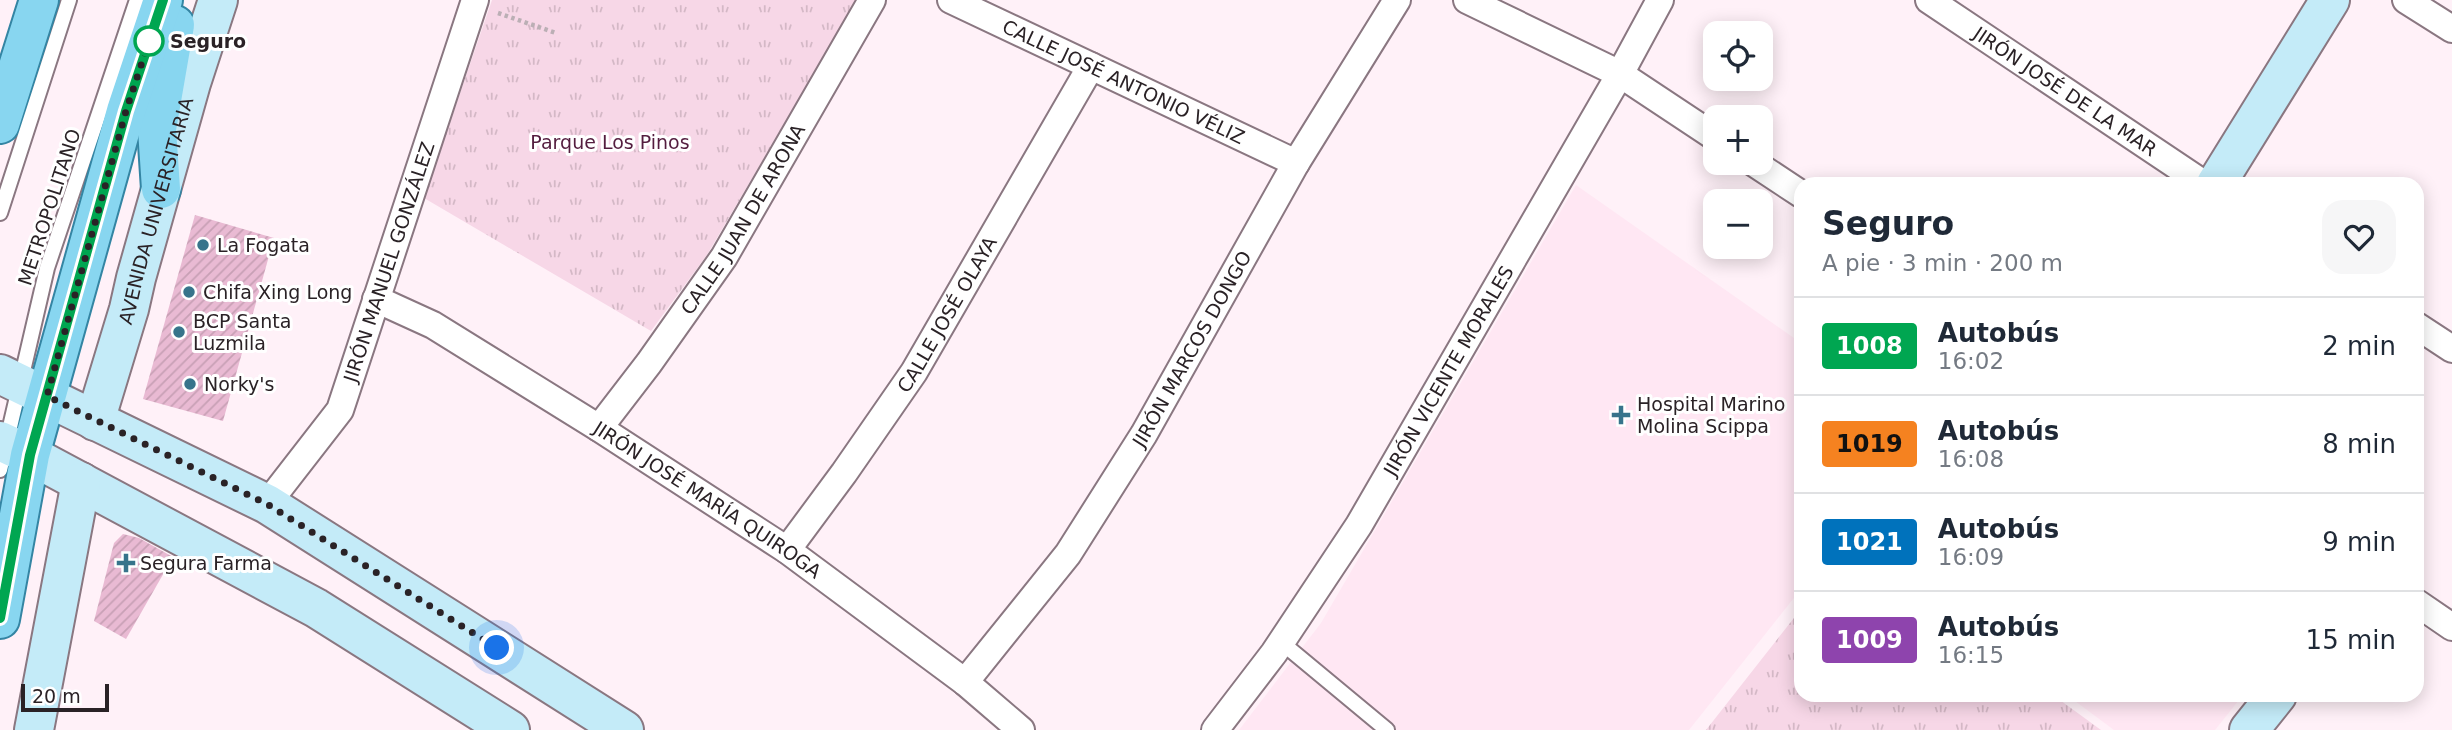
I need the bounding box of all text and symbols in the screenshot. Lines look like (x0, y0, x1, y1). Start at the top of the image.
street label: CALLE JOSÉ ANTONIO VÉLIZ (999, 15, 1248, 148)
map controls (1703, 21, 1773, 259)
button: locate (1703, 21, 1773, 91)
street label: JIRÓN JOSÉ DE LA MAR (1969, 22, 2161, 160)
marker: Seguro (134, 26, 164, 56)
place label: Seguro (170, 30, 246, 52)
street label: AVENIDA UNIVERSITARIA (114, 95, 197, 327)
button: + (1703, 105, 1773, 175)
street label: CALLE JUAN DE ARONA (676, 120, 809, 319)
street label: METROPOLITANO (13, 126, 85, 288)
park label: Parque Los Pinos (530, 131, 690, 153)
street label: JIRÓN MANUEL GONZÁLEZ (339, 139, 439, 386)
button: − (1703, 189, 1773, 259)
button: heart (2322, 200, 2396, 274)
text: Seguro (1822, 204, 1954, 243)
street label: CALLE JOSÉ OLAYA (892, 233, 1001, 396)
place label: La Fogata (217, 234, 310, 256)
marker: La Fogata (195, 237, 211, 253)
street label: JIRÓN MARCOS DONGO (1127, 247, 1255, 452)
text: A pie · 3 min · 200 m (1822, 250, 2063, 276)
street label: JIRÓN VICENTE MORALES (1378, 262, 1518, 480)
place label: Chifa Xing Long (203, 281, 352, 303)
marker: Chifa Xing Long (181, 284, 197, 300)
place label: BCP Santa Luzmila (193, 310, 291, 354)
text: Autobús (1938, 318, 2059, 348)
marker: BCP Santa Luzmila (171, 324, 187, 340)
text: 2 min (2322, 331, 2396, 361)
text: 1008 (1836, 332, 1903, 360)
text: 16:02 (1938, 348, 2004, 374)
place label: Norky's (204, 373, 274, 395)
marker: Norky's (182, 376, 198, 392)
place label: Hospital Marino Molina Scippa (1637, 393, 1785, 437)
marker: Hospital Marino Molina Scippa (1611, 405, 1631, 425)
street label: JIRÓN JOSÉ MARÍA QUIROGA (589, 416, 826, 583)
text: Autobús (1938, 416, 2059, 446)
text: 8 min (2322, 429, 2396, 459)
text: 1019 (1836, 430, 1903, 458)
text: 16:08 (1938, 446, 2004, 472)
text: Autobús (1938, 514, 2059, 544)
text: 9 min (2322, 527, 2396, 557)
text: 1021 (1836, 528, 1903, 556)
text: 16:09 (1938, 544, 2004, 570)
place label: Segura Farma (140, 552, 272, 574)
marker: Segura Farma (118, 555, 134, 571)
text: Autobús (1938, 612, 2059, 642)
text: 15 min (2306, 625, 2396, 655)
text: 1009 (1836, 626, 1903, 654)
your location (479, 630, 514, 665)
text: 16:15 (1938, 642, 2004, 668)
scale bar (21, 681, 108, 713)
text: 20 m (32, 685, 81, 707)

